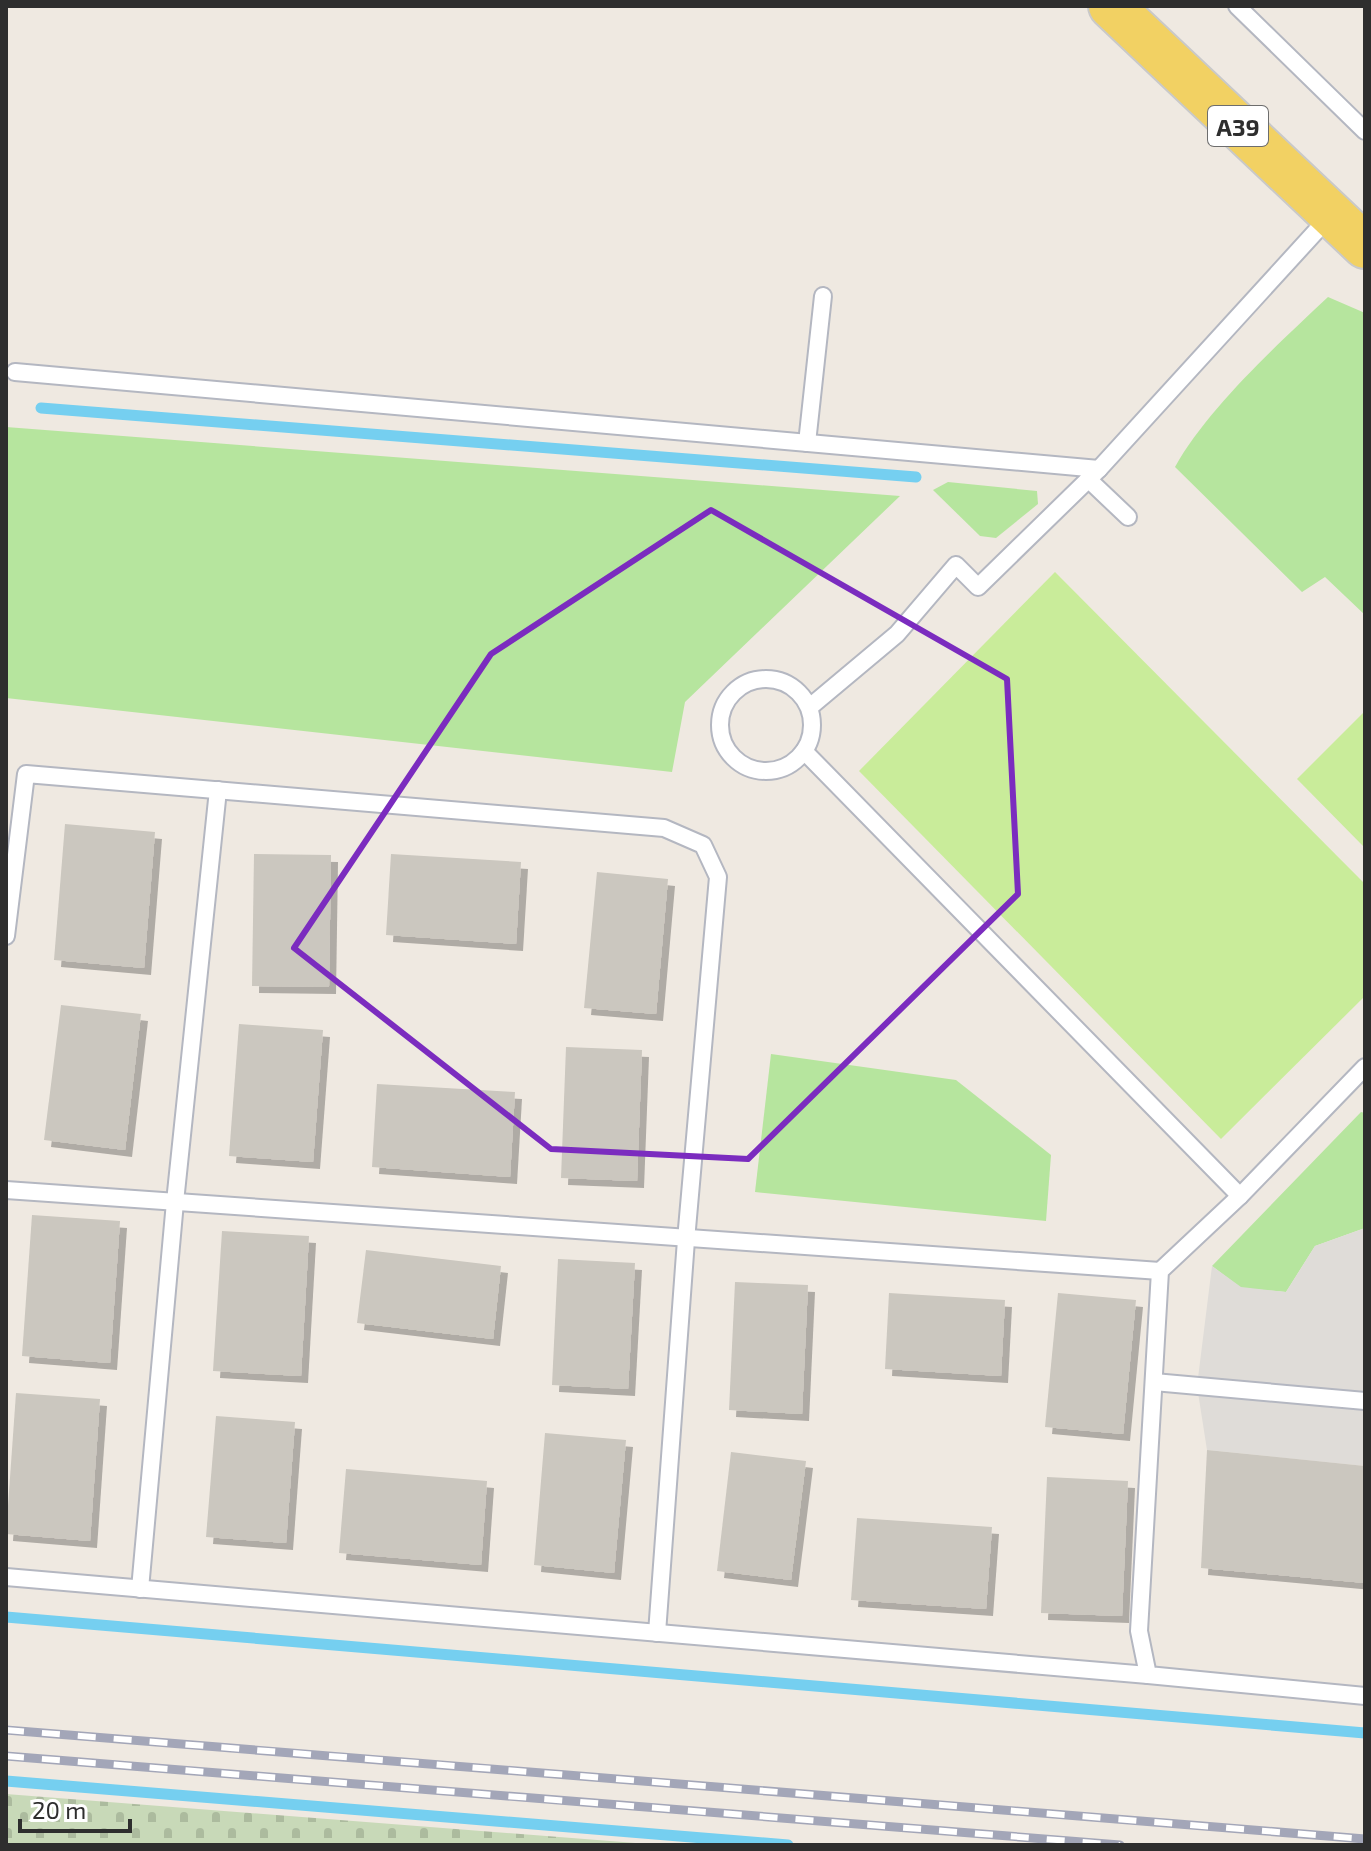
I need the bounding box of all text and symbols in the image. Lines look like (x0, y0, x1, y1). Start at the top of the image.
road number: A39 (1208, 106, 1268, 146)
scale bar (20, 1783, 130, 1833)
text: 20 m (32, 1795, 86, 1824)

